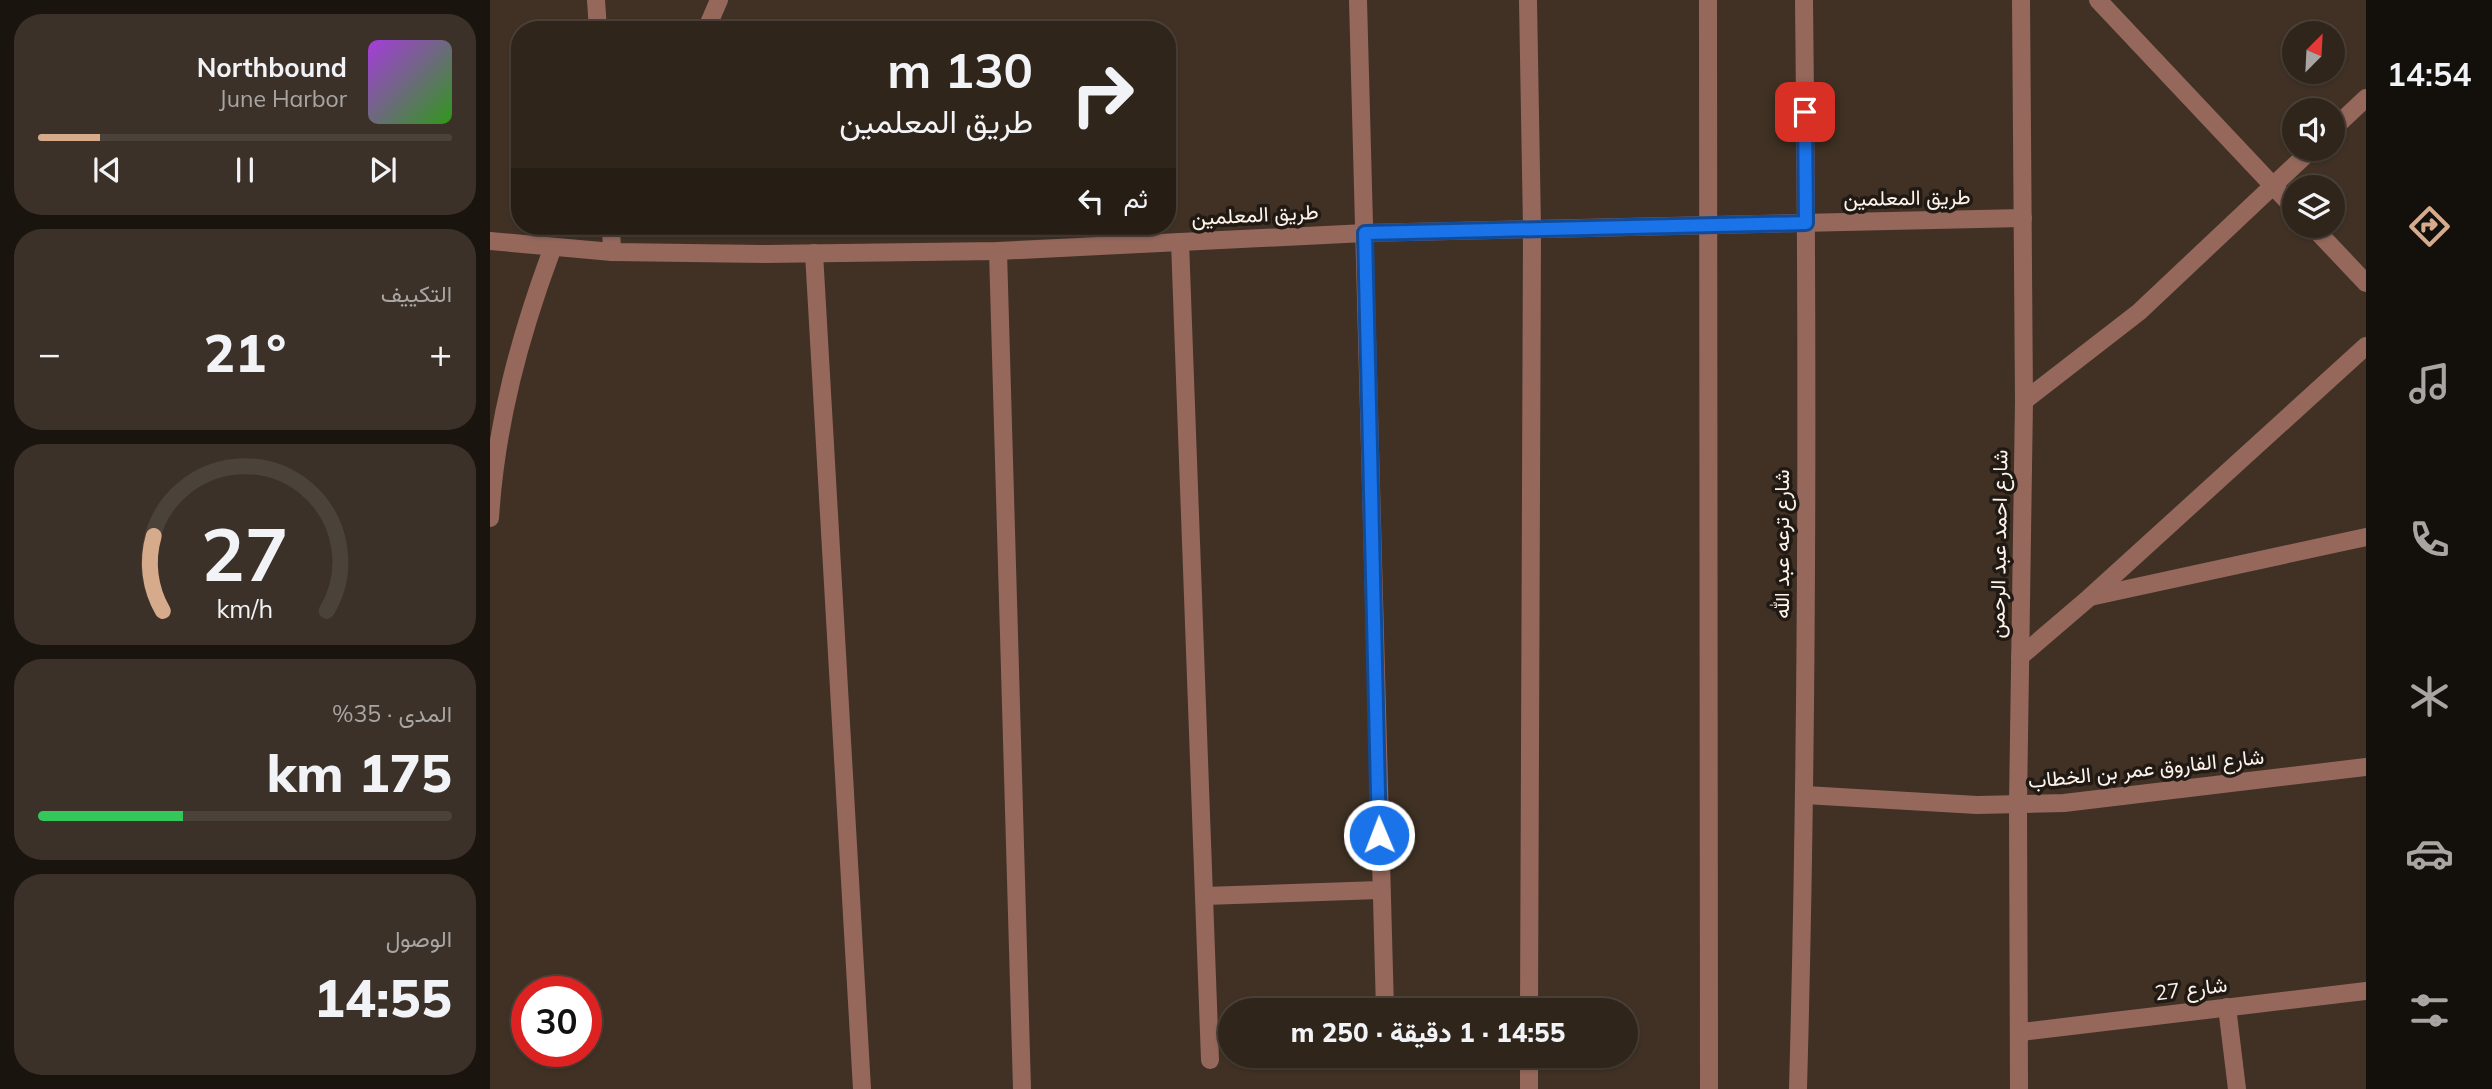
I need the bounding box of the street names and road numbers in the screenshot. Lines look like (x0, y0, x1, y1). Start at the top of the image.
street label: طريق المعلمين (1843, 183, 1971, 212)
street label: طريق المعلمين (1191, 198, 1319, 231)
street label: شارع احمد عبد الرحمن (1983, 449, 2015, 639)
street label: شارع ترعه عبد الله (1768, 469, 1796, 619)
street label: شارع الفاروق عمر بن الخطاب (2026, 743, 2266, 795)
street label: شارع 27 (2153, 971, 2229, 1007)

